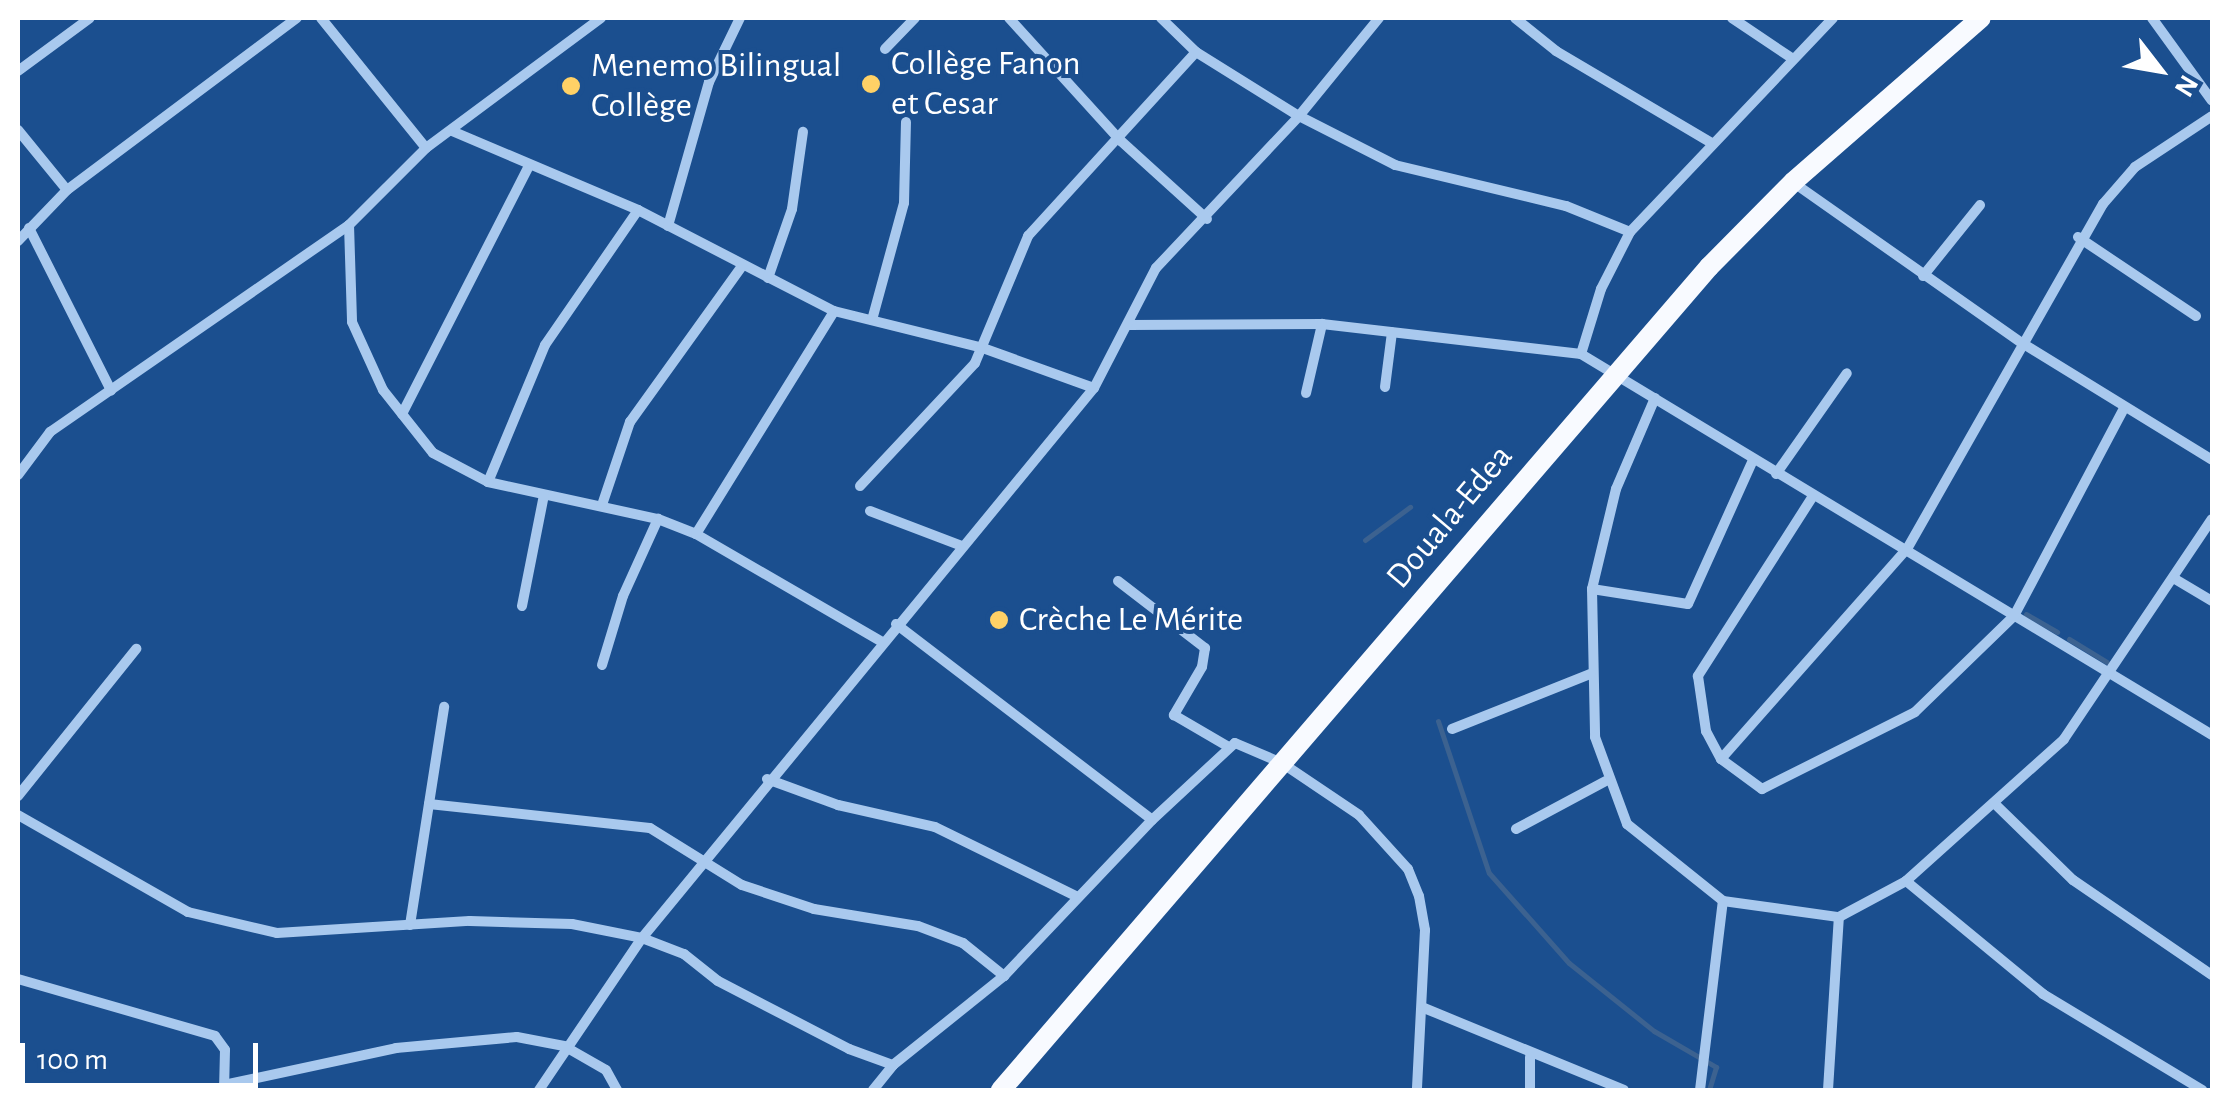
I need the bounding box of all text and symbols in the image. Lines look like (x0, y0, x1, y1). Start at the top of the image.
north arrow (2110, 20, 2210, 120)
place label: Collège Fanon et Cesar (891, 43, 1081, 125)
place label: Menemo Bilingual Collège (591, 45, 841, 127)
text: N (2169, 70, 2203, 101)
marker: Collège Fanon et Cesar (860, 73, 882, 95)
marker: Menemo Bilingual Collège (560, 75, 582, 97)
street label: Douala-Edea (1378, 437, 1522, 597)
place label: Crèche Le Mérite (1019, 599, 1243, 641)
marker: Crèche Le Mérite (988, 609, 1010, 631)
scale bar (25, 1023, 262, 1085)
text: 100 m (37, 1045, 108, 1075)

